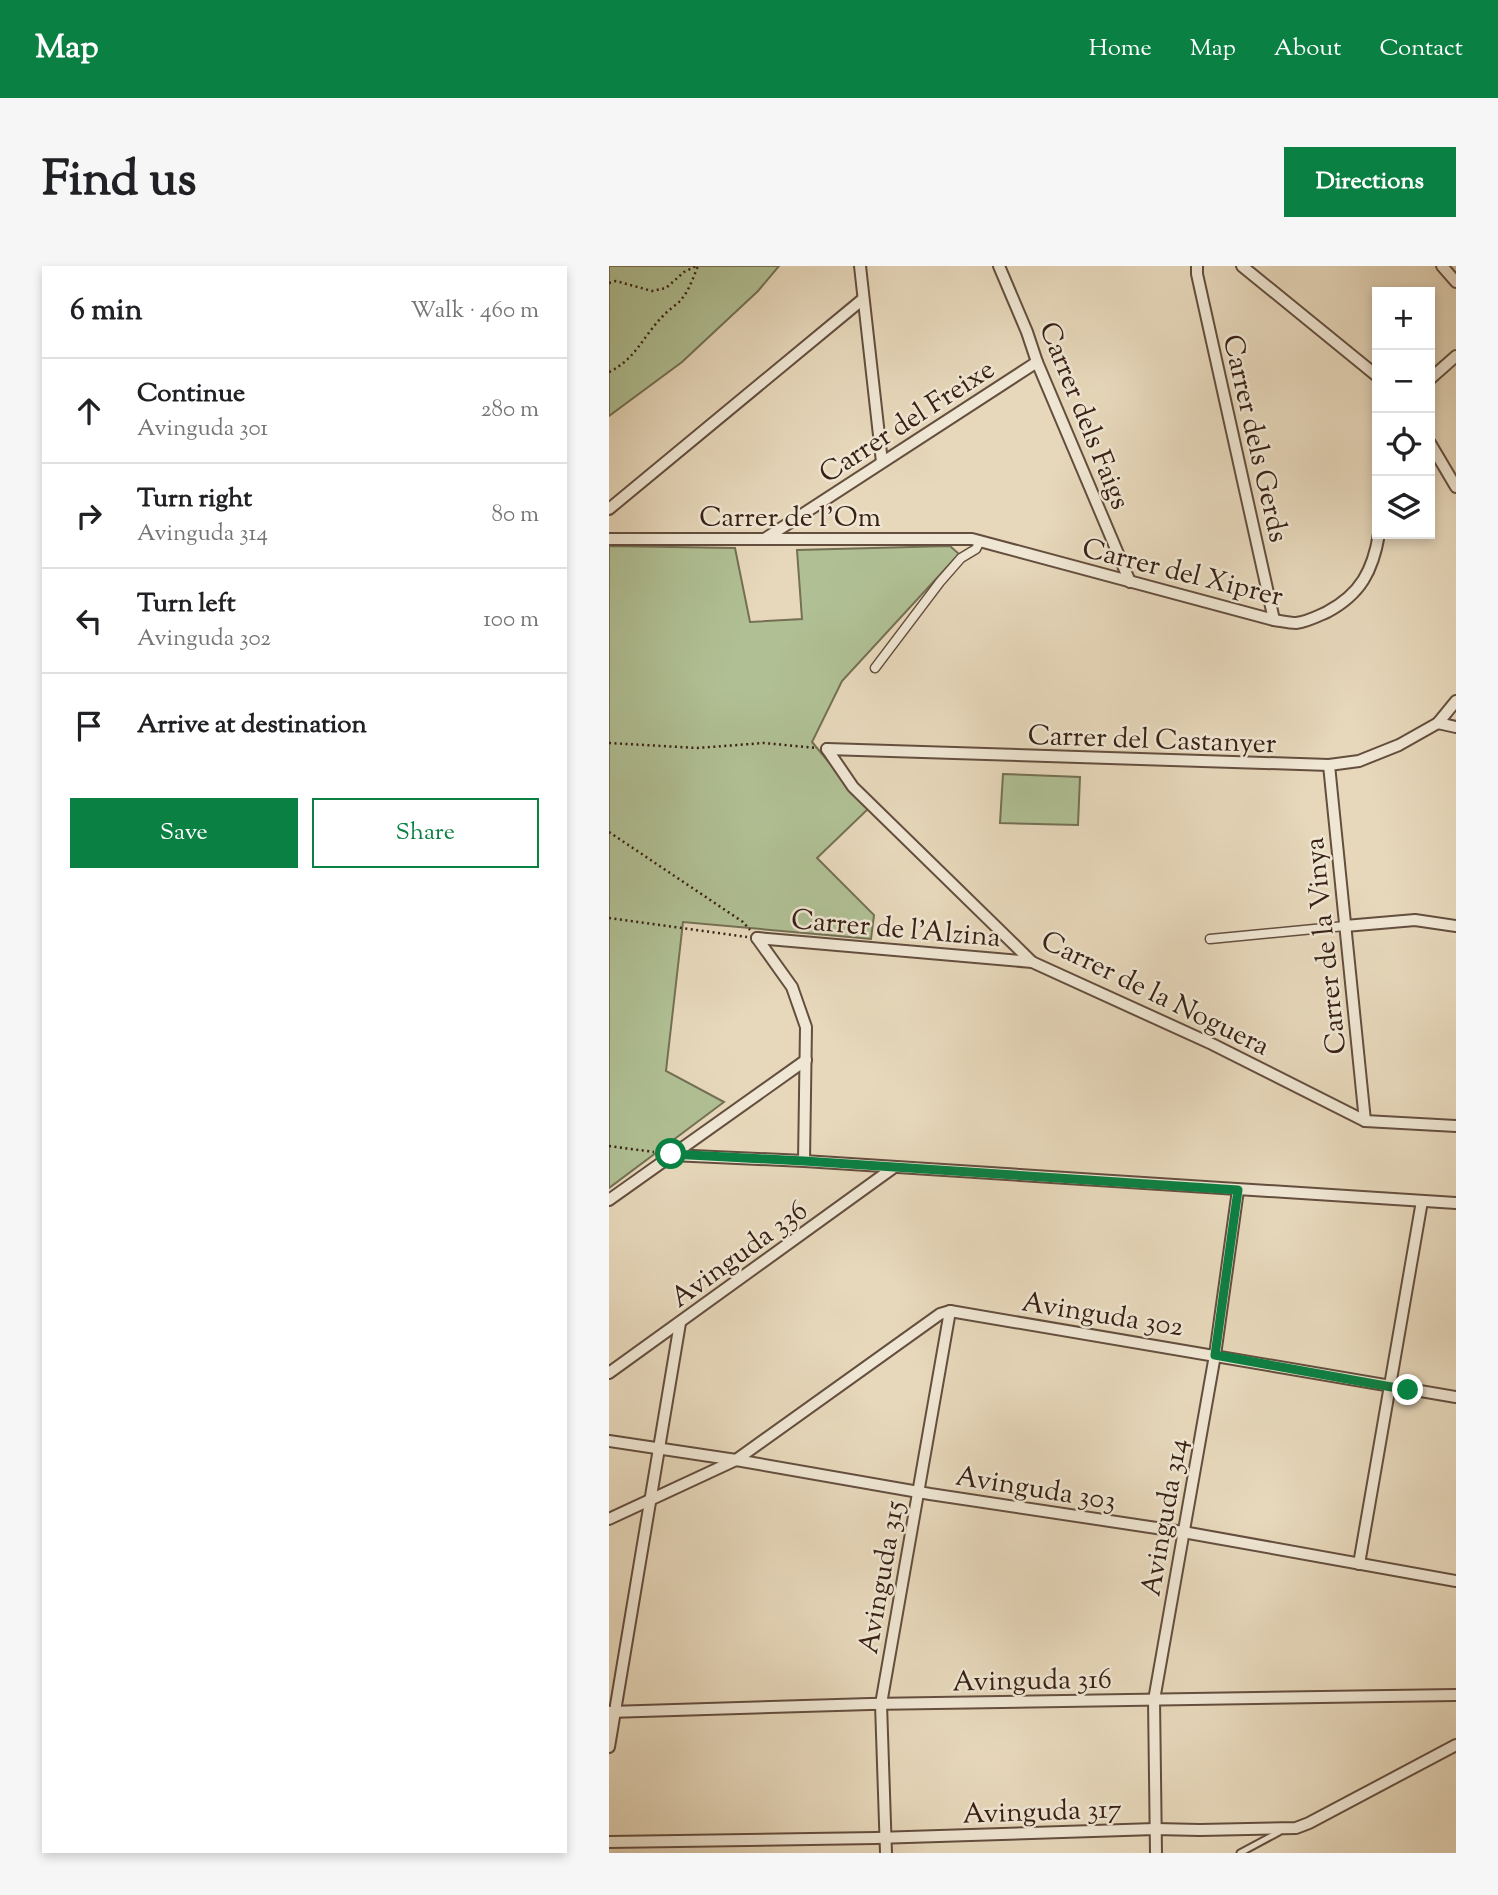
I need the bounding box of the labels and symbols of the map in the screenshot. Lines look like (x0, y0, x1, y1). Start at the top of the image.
street label: Carrer dels Faigs (1027, 316, 1139, 516)
street label: Carrer dels Gerds (1211, 331, 1297, 546)
street label: Carrer del Freixe (812, 351, 1003, 494)
street label: Carrer de l'Om (699, 499, 881, 539)
street label: Carrer del Xiprer (1078, 530, 1287, 618)
street label: Carrer del Castanyer (1027, 717, 1277, 765)
street label: Carrer de la Vinya (1296, 835, 1358, 1056)
street label: Carrer de l'Alzina (789, 901, 1002, 959)
street label: Carrer de la Noguera (1034, 922, 1276, 1067)
route start (655, 1138, 686, 1169)
street label: Avinguda 336 (663, 1192, 817, 1319)
street label: Avinguda 302 (1019, 1283, 1186, 1348)
route end (1392, 1374, 1423, 1405)
street label: Avinguda 314 (1132, 1435, 1200, 1600)
street label: Avinguda 303 (953, 1458, 1119, 1522)
street label: Avinguda 315 (850, 1497, 916, 1657)
street label: Avinguda 316 (952, 1661, 1112, 1703)
street label: Avinguda 317 (962, 1790, 1122, 1836)

